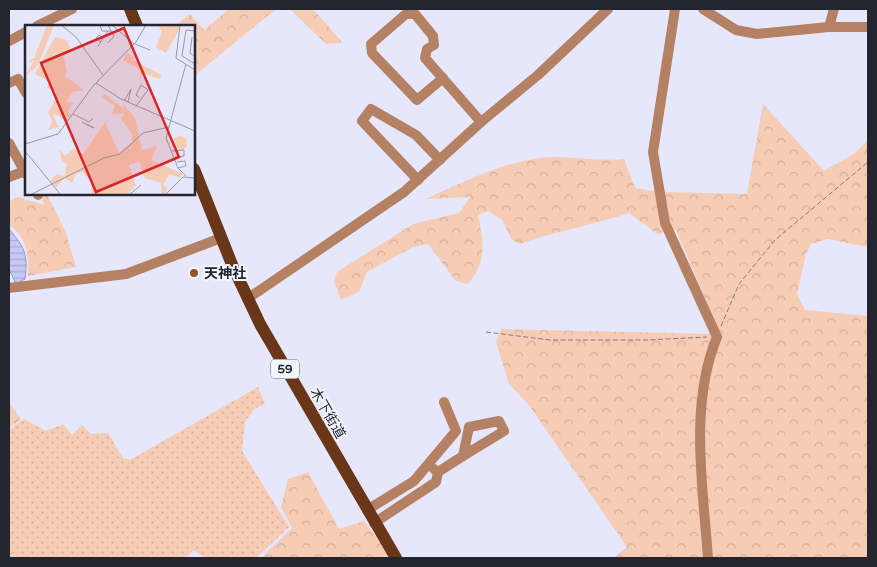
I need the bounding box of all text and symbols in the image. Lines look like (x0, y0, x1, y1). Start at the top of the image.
inset map (25, 25, 195, 195)
place label: 天神社 (204, 265, 246, 282)
marker: 天神社 (188, 267, 200, 279)
road number: 59 (271, 359, 299, 378)
street label: 木下街道 (306, 385, 349, 442)

